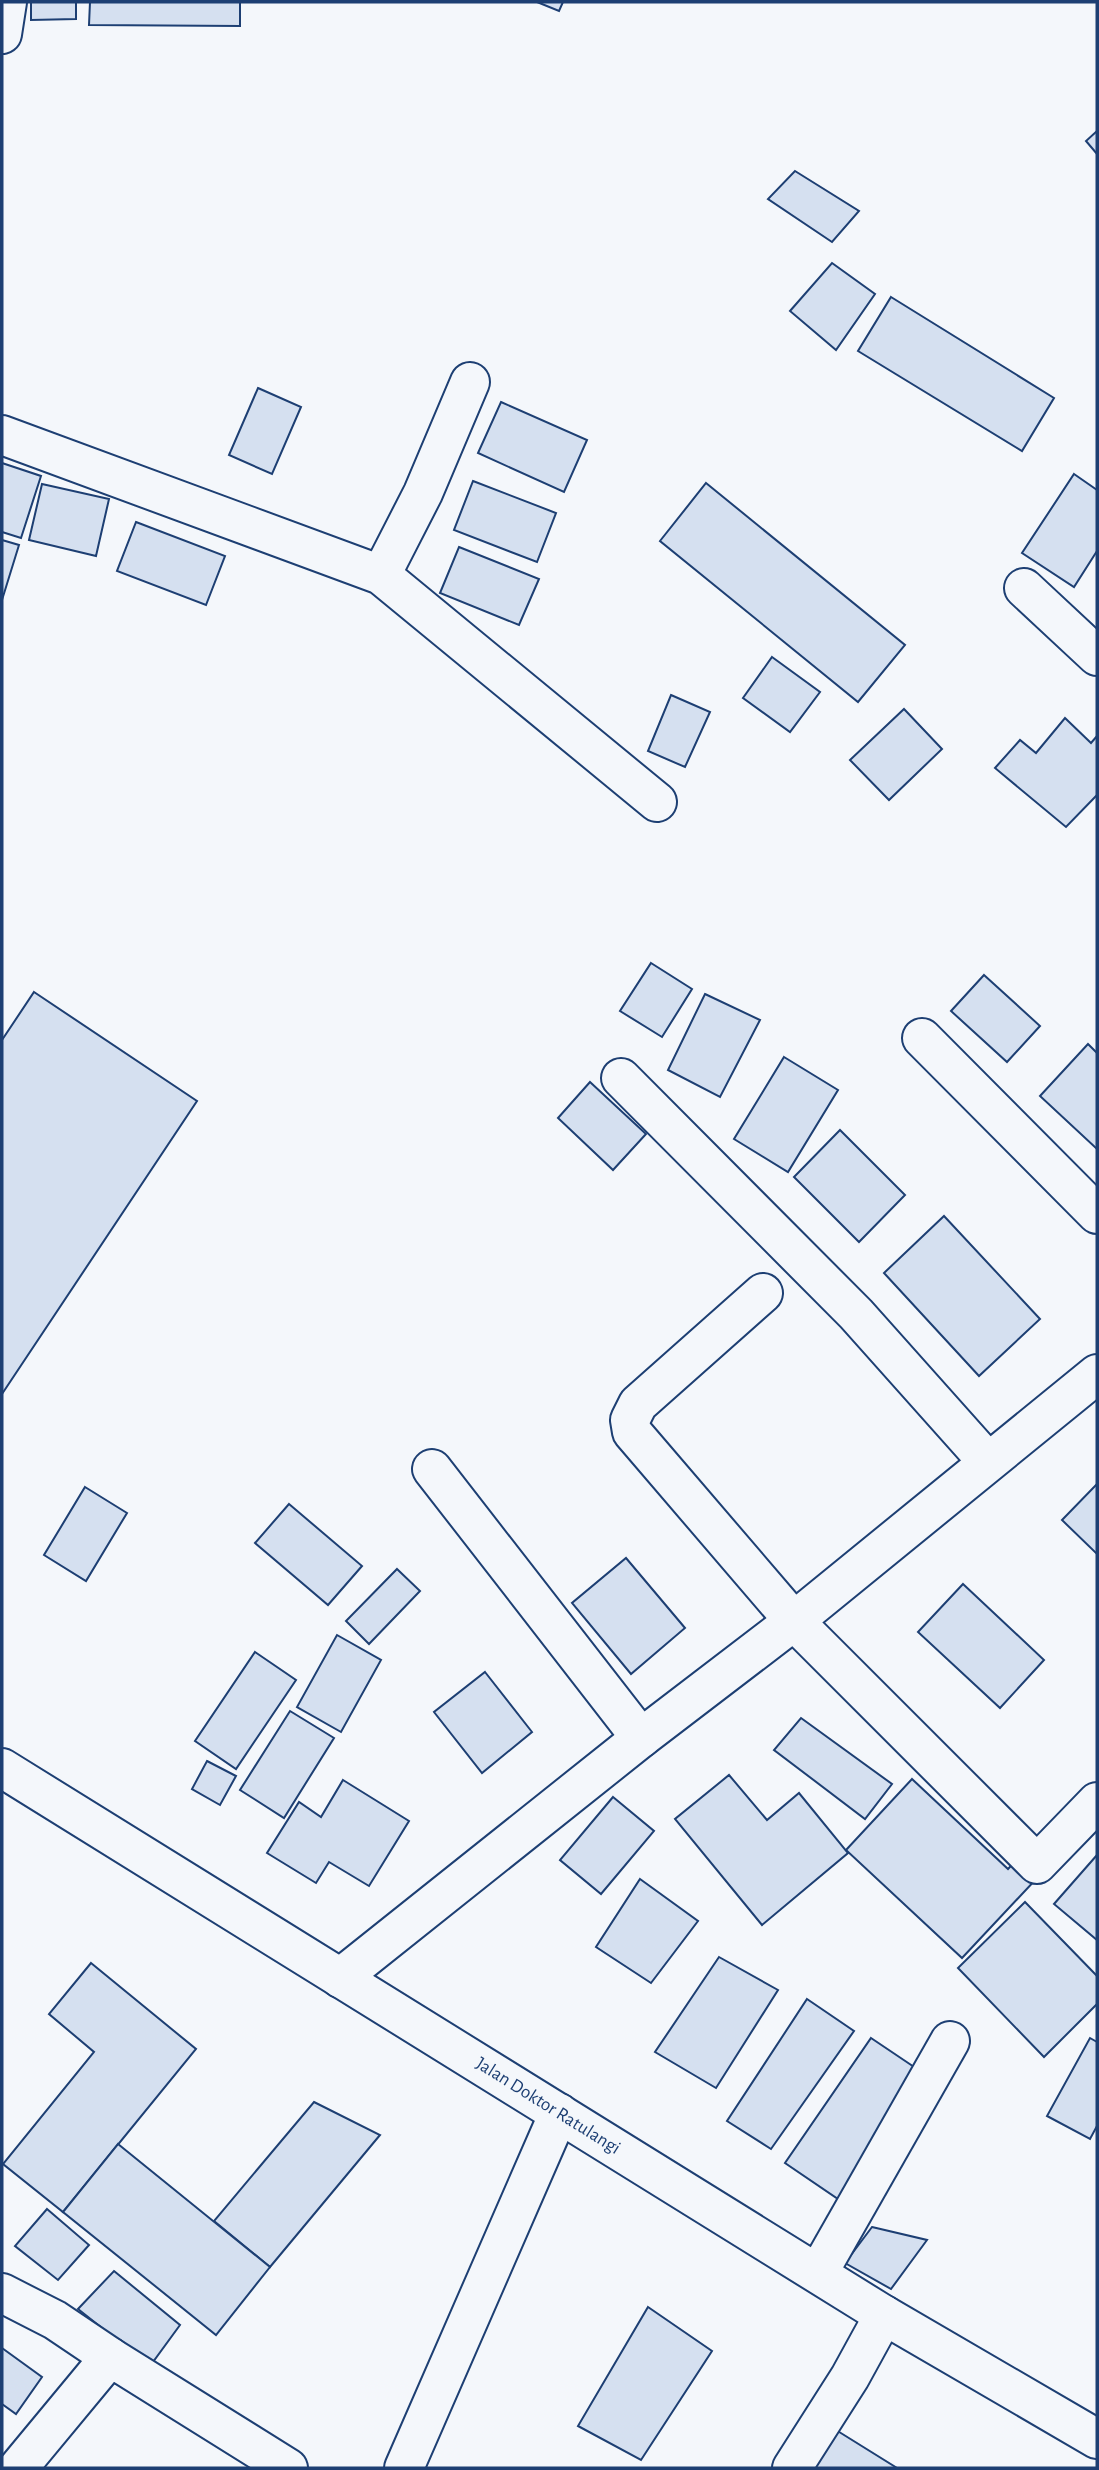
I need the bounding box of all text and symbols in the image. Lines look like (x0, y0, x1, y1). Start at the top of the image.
street label: Jalan Doktor Ratulangi (472, 2054, 624, 2158)

